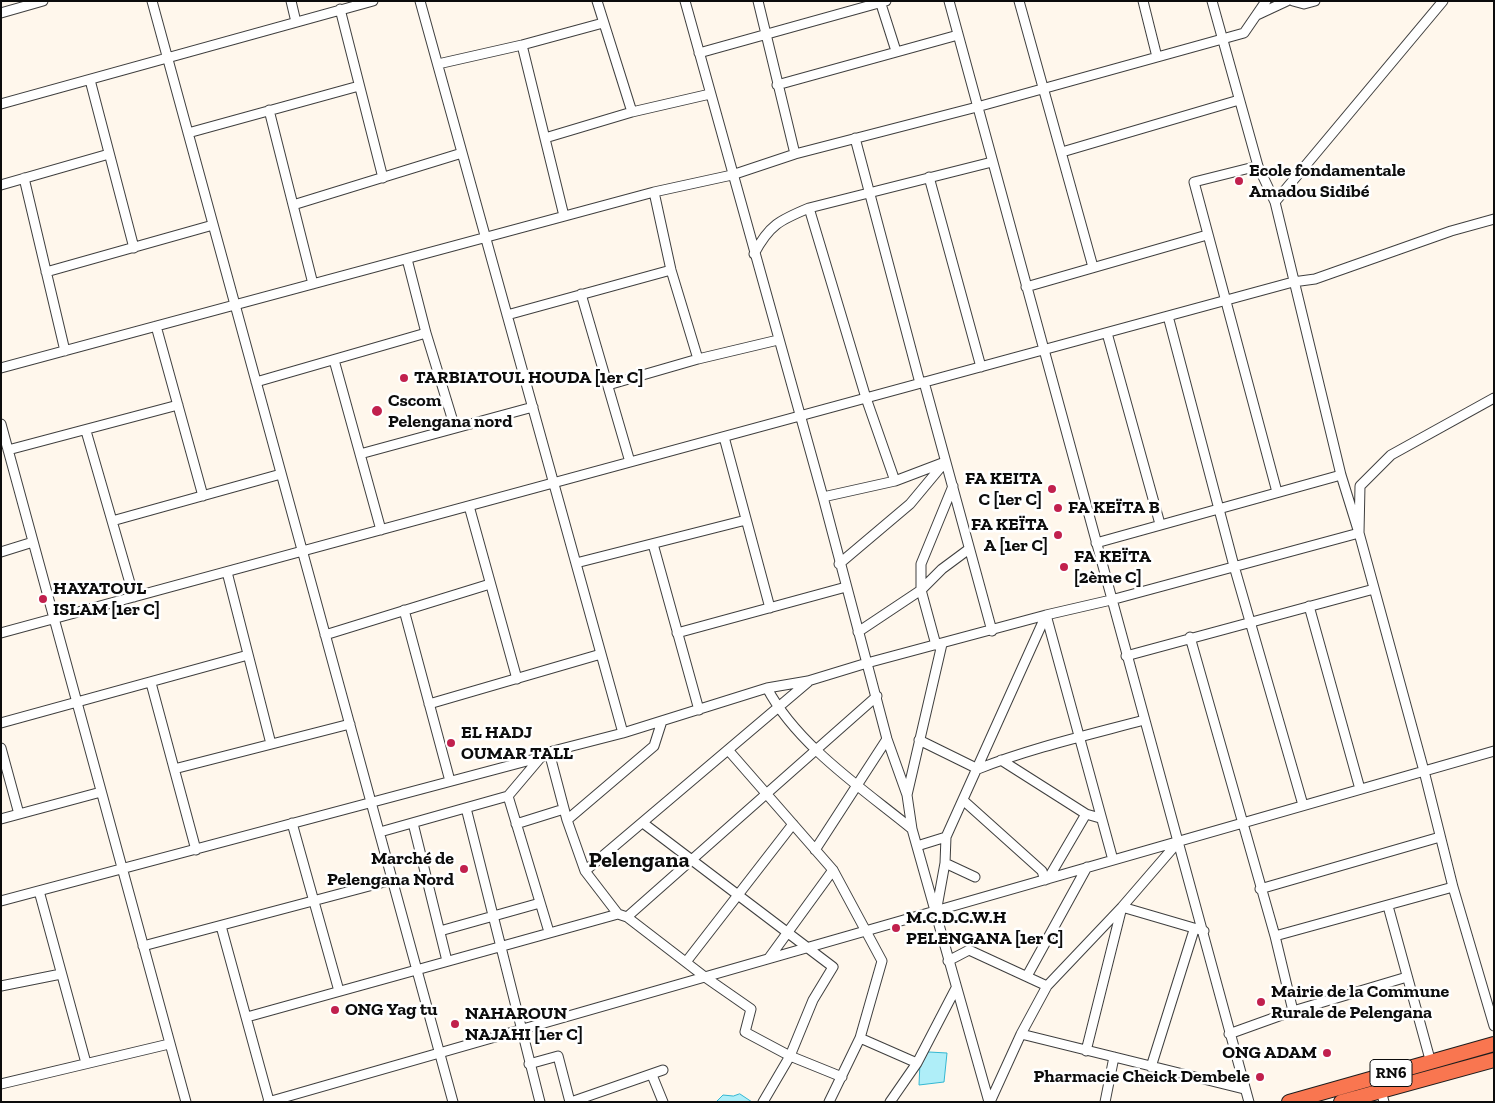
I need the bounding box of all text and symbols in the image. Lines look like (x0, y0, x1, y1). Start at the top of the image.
place label: Ecole fondamentale Amadou Sidibé (1249, 160, 1406, 202)
marker: Ecole fondamentale Amadou Sidibé (1233, 175, 1245, 187)
place label: TARBIATOUL HOUDA [1er C] (414, 367, 643, 389)
marker: TARBIATOUL HOUDA [1er C] (398, 372, 410, 384)
place label: Cscom Pelengana nord (388, 390, 512, 432)
marker: Cscom Pelengana nord (370, 404, 384, 418)
place label: FA KEITA C [1er C] (965, 468, 1042, 510)
marker: FA KEITA C [1er C] (1046, 483, 1058, 495)
place label: FA KEÏTA B (1068, 497, 1160, 519)
marker: FA KEÏTA B (1052, 502, 1064, 514)
place label: FA KEÏTA A [1er C] (971, 514, 1048, 556)
marker: FA KEÏTA A [1er C] (1052, 529, 1064, 541)
place label: FA KEÏTA [2ème C] (1074, 546, 1151, 588)
marker: FA KEÏTA [2ème C] (1058, 561, 1070, 573)
place label: HAYATOUL ISLAM [1er C] (53, 578, 160, 620)
marker: HAYATOUL ISLAM [1er C] (37, 593, 49, 605)
place label: EL HADJ OUMAR TALL (461, 722, 573, 764)
marker: EL HADJ OUMAR TALL (445, 737, 457, 749)
place label: Marché de Pelengana Nord (327, 848, 454, 891)
district label: Pelengana (588, 848, 690, 874)
marker: Marché de Pelengana Nord (458, 863, 470, 875)
place label: M.C.D.C.W.H PELENGANA [1er C] (906, 907, 1063, 950)
marker: M.C.D.C.W.H PELENGANA [1er C] (890, 922, 902, 934)
place label: Mairie de la Commune Rurale de Pelengana (1271, 981, 1449, 1024)
marker: Mairie de la Commune Rurale de Pelengana (1255, 996, 1267, 1008)
place label: ONG Yag tu (345, 999, 438, 1021)
place label: NAHAROUN NAJAHI [1er C] (465, 1003, 583, 1046)
marker: ONG Yag tu (329, 1004, 341, 1016)
marker: NAHAROUN NAJAHI [1er C] (449, 1018, 461, 1030)
place label: ONG ADAM (1222, 1042, 1317, 1064)
marker: ONG ADAM (1321, 1047, 1333, 1059)
road number: RN6 (1370, 1060, 1412, 1086)
place label: Pharmacie Cheick Dembele (1034, 1066, 1250, 1088)
marker: Pharmacie Cheick Dembele (1254, 1071, 1266, 1083)

